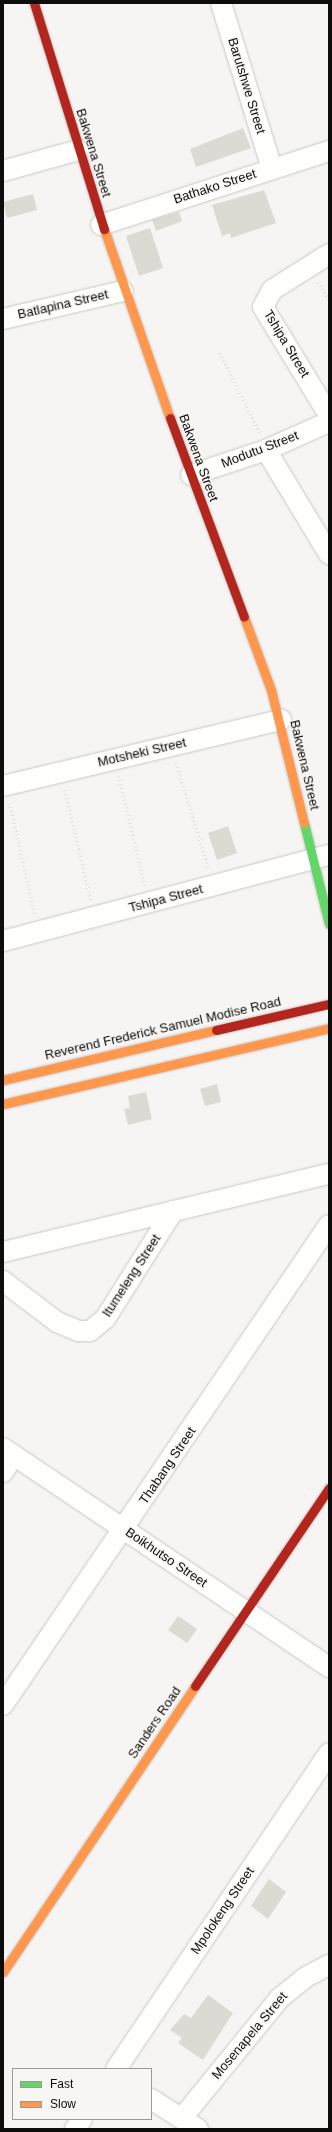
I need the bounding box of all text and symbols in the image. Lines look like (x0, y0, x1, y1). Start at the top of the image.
street label: Barutshwe Street (224, 36, 268, 136)
street label: Bakwena Street (72, 107, 114, 199)
street label: Bathako Street (172, 166, 258, 208)
street label: Batlapina Street (16, 287, 110, 323)
street label: Tshipa Street (260, 307, 312, 381)
street label: Bakwena Street (175, 412, 221, 504)
street label: Modutu Street (219, 428, 301, 472)
street label: Bakwena Street (286, 719, 322, 811)
street label: Motsheki Street (96, 735, 188, 771)
street label: Tshipa Street (127, 882, 205, 916)
street label: Reverend Frederick Samuel Modise Road (43, 994, 283, 1064)
street label: Itumeleng Street (99, 1232, 165, 1320)
street label: Thabang Street (136, 1424, 200, 1508)
street label: Boikhutso Street (122, 1525, 210, 1591)
street label: Sanders Road (125, 1684, 185, 1762)
street label: Mpolokeng Street (188, 1864, 258, 1958)
street label: Mosenapela Street (209, 1989, 291, 2083)
legend (12, 2068, 152, 2120)
text: Fast (50, 2077, 73, 2091)
text: Slow (50, 2097, 76, 2111)

